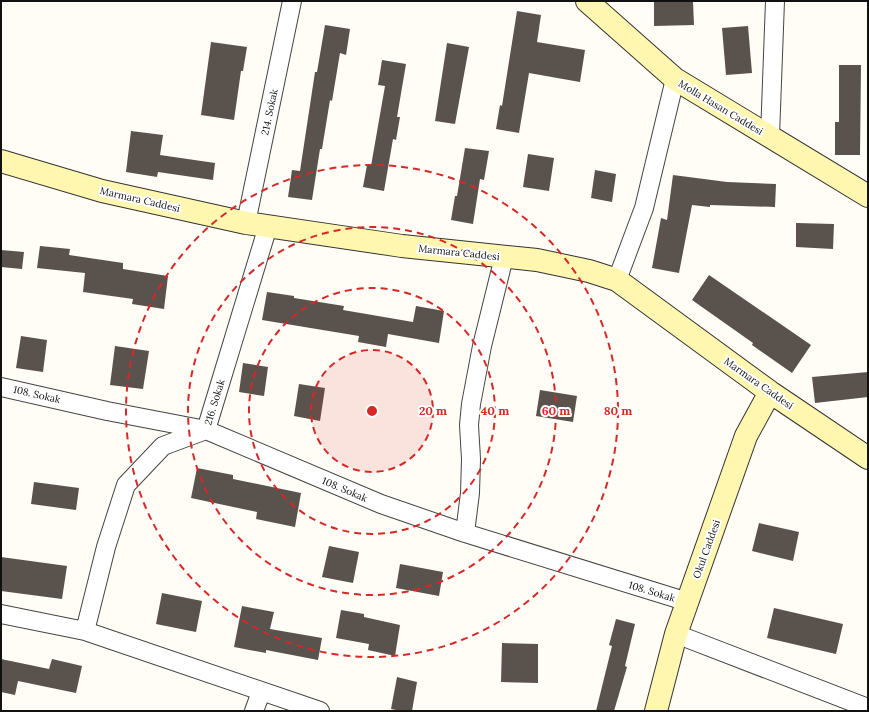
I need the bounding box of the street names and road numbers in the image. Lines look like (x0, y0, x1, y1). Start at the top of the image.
street label: Molla Hasan Caddesi (676, 77, 766, 138)
street label: 214. Sokak (258, 87, 281, 136)
street label: Marmara Caddesi (99, 184, 181, 215)
street label: Marmara Caddesi (418, 242, 500, 263)
street label: Marmara Caddesi (721, 355, 796, 412)
street label: 216. Sokak (201, 377, 228, 427)
street label: 108. Sokak (12, 383, 62, 406)
street label: 108. Sokak (320, 474, 370, 505)
street label: Okul Caddesi (690, 518, 723, 580)
street label: 108. Sokak (627, 578, 677, 605)

